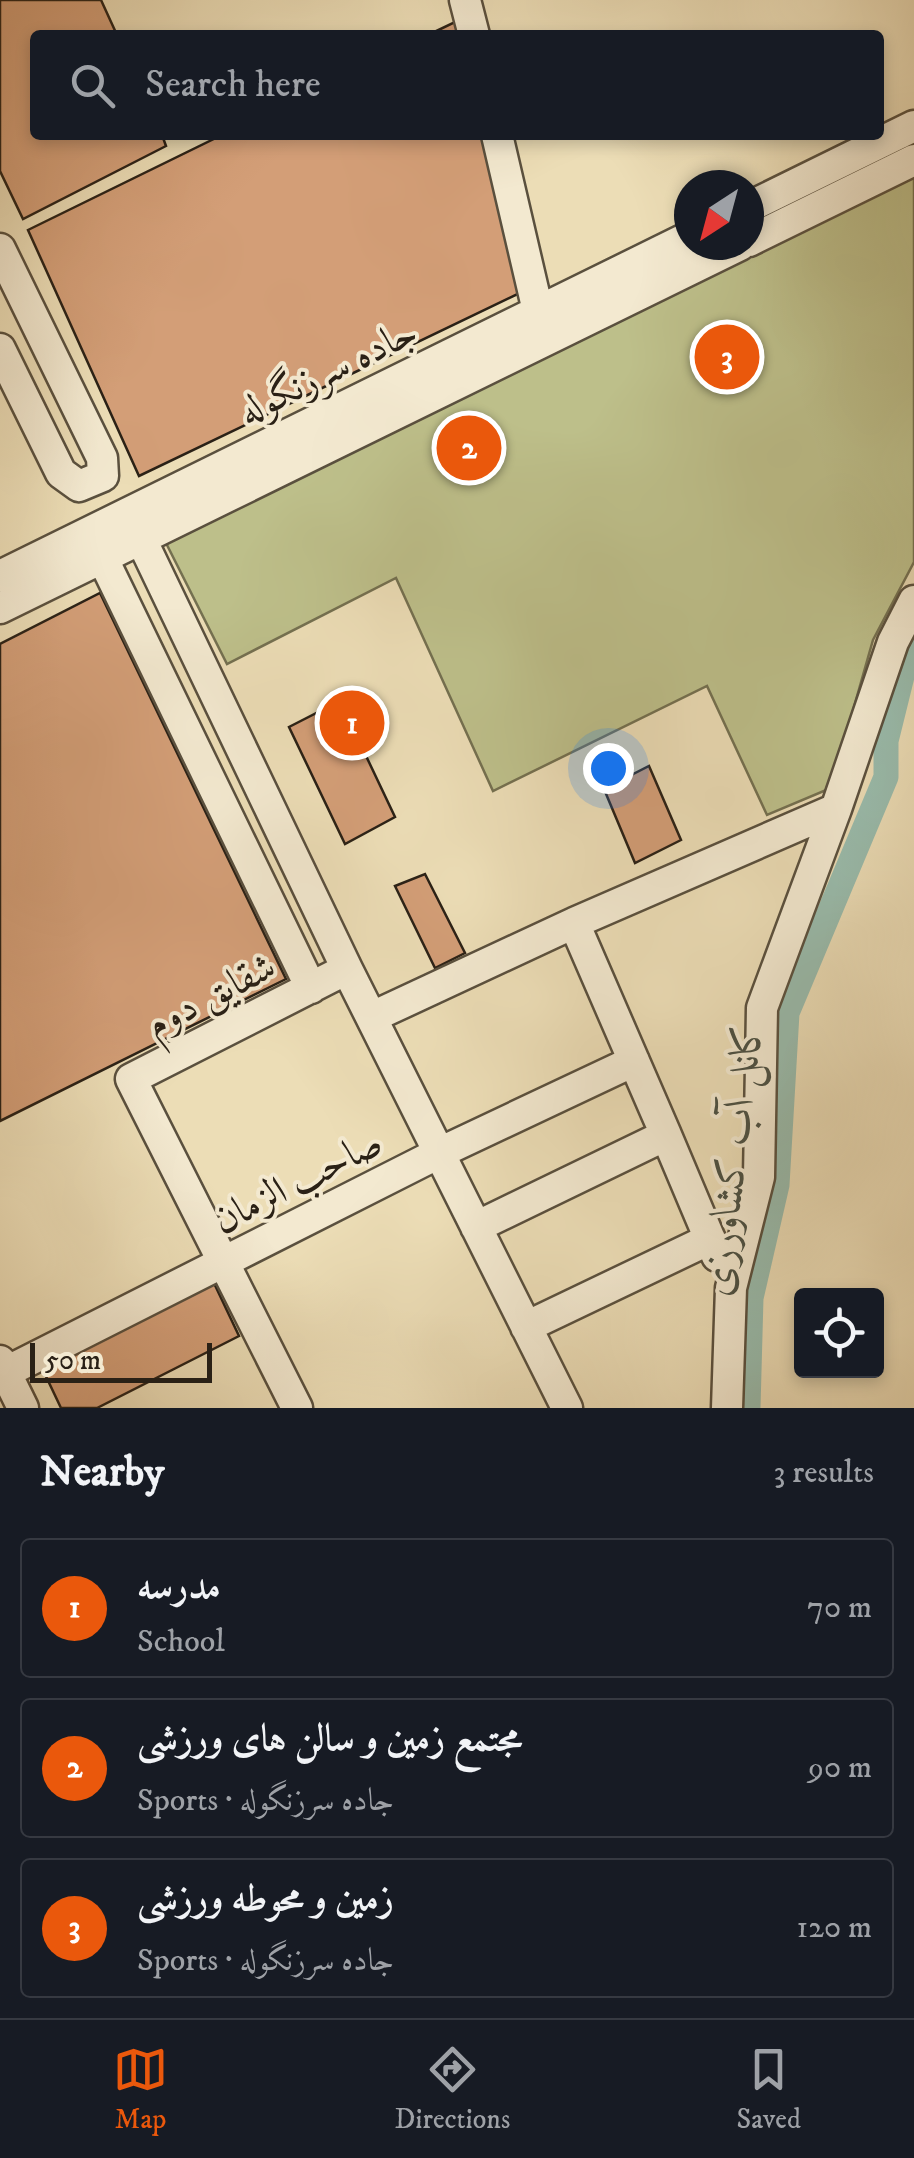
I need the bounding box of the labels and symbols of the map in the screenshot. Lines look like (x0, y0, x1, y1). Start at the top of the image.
north arrow (674, 170, 764, 260)
street label: جاده سرزنگوله (229, 305, 426, 438)
pin: 3 (694, 320, 760, 394)
pin: 2 (436, 410, 502, 486)
pin: 1 (320, 686, 384, 760)
your location (583, 743, 634, 794)
street label: شقایق دوم (138, 943, 288, 1057)
water label: کانل آب کشاورزی (690, 1017, 778, 1299)
street label: صاحب الزمان (205, 1119, 392, 1247)
scale bar (30, 1338, 212, 1382)

